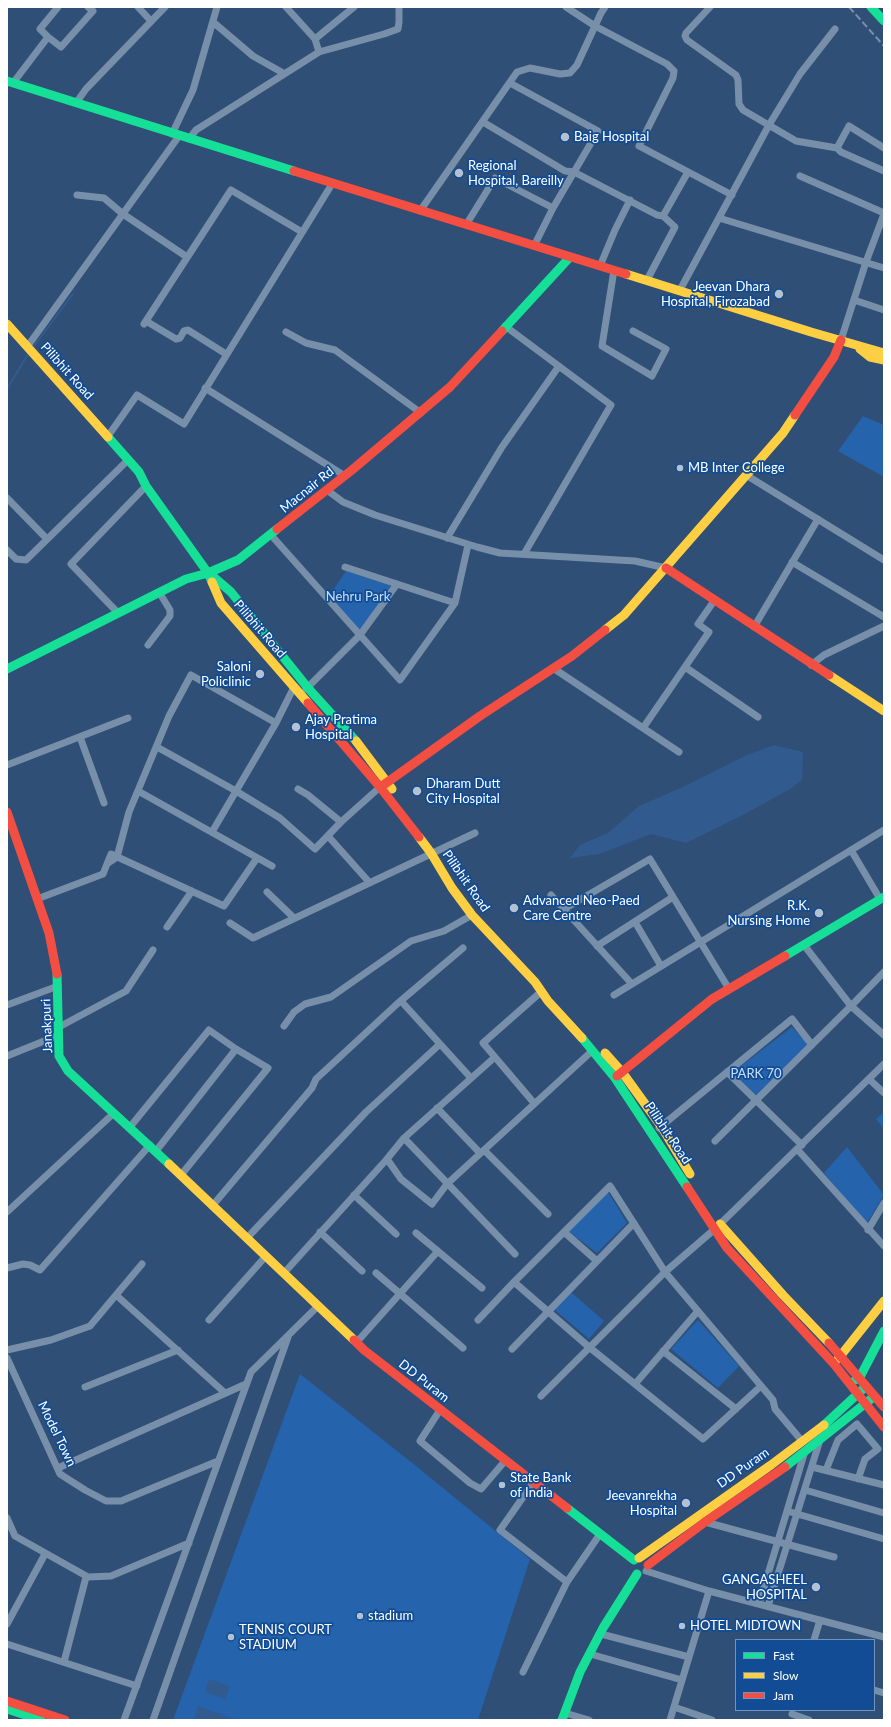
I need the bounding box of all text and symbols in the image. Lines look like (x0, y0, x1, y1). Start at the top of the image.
place label: Baig Hospital (574, 129, 649, 145)
marker: Baig Hospital (559, 131, 571, 143)
place label: Regional Hospital, Bareilly (468, 158, 564, 189)
marker: Regional Hospital, Bareilly (453, 167, 465, 179)
place label: Jeevan Dhara Hospital, Firozabad (661, 279, 770, 310)
marker: Jeevan Dhara Hospital, Firozabad (773, 288, 785, 300)
street label: Pilibhit Road (37, 339, 97, 403)
place label: MB Inter College (688, 460, 785, 476)
marker: MB Inter College (675, 463, 685, 473)
street label: Macnair Rd (277, 464, 337, 516)
park label: Nehru Park (326, 589, 390, 605)
street label: Pilibhit Road (231, 597, 289, 661)
place label: Saloni Policlinic (201, 659, 251, 690)
marker: Saloni Policlinic (254, 668, 266, 680)
place label: Ajay Pratima Hospital (305, 712, 377, 743)
marker: Ajay Pratima Hospital (290, 721, 302, 733)
place label: Dharam Dutt City Hospital (426, 776, 500, 807)
marker: Dharam Dutt City Hospital (411, 785, 423, 797)
street label: Pilibhit Road (439, 847, 493, 915)
place label: Advanced Neo-Paed Care Centre (523, 893, 640, 924)
place label: R.K. Nursing Home (728, 898, 810, 929)
marker: Advanced Neo-Paed Care Centre (508, 902, 520, 914)
marker: R.K. Nursing Home (813, 907, 825, 919)
street label: Janakpuri (38, 999, 56, 1053)
park label: PARK 70 (730, 1066, 782, 1082)
street label: Pilibhit Road (642, 1099, 694, 1167)
street label: DD Puram (396, 1356, 452, 1406)
street label: Model Town (35, 1399, 79, 1469)
street label: DD Puram (714, 1444, 772, 1492)
place label: State Bank of India (510, 1470, 571, 1501)
marker: State Bank of India (497, 1480, 507, 1490)
place label: Jeevanrekha Hospital (606, 1488, 677, 1519)
marker: Jeevanrekha Hospital (680, 1497, 692, 1509)
place label: GANGASHEEL HOSPITAL (722, 1572, 807, 1603)
marker: GANGASHEEL HOSPITAL (810, 1581, 822, 1593)
place label: stadium (368, 1608, 413, 1624)
marker: stadium (355, 1611, 365, 1621)
place label: HOTEL MIDTOWN (690, 1618, 801, 1634)
marker: HOTEL MIDTOWN (677, 1621, 687, 1631)
place label: TENNIS COURT STADIUM (239, 1622, 332, 1653)
marker: TENNIS COURT STADIUM (226, 1632, 236, 1642)
legend (735, 1639, 875, 1711)
text: Fast (773, 1648, 794, 1663)
text: Slow (773, 1668, 798, 1683)
text: Jam (773, 1688, 794, 1703)

